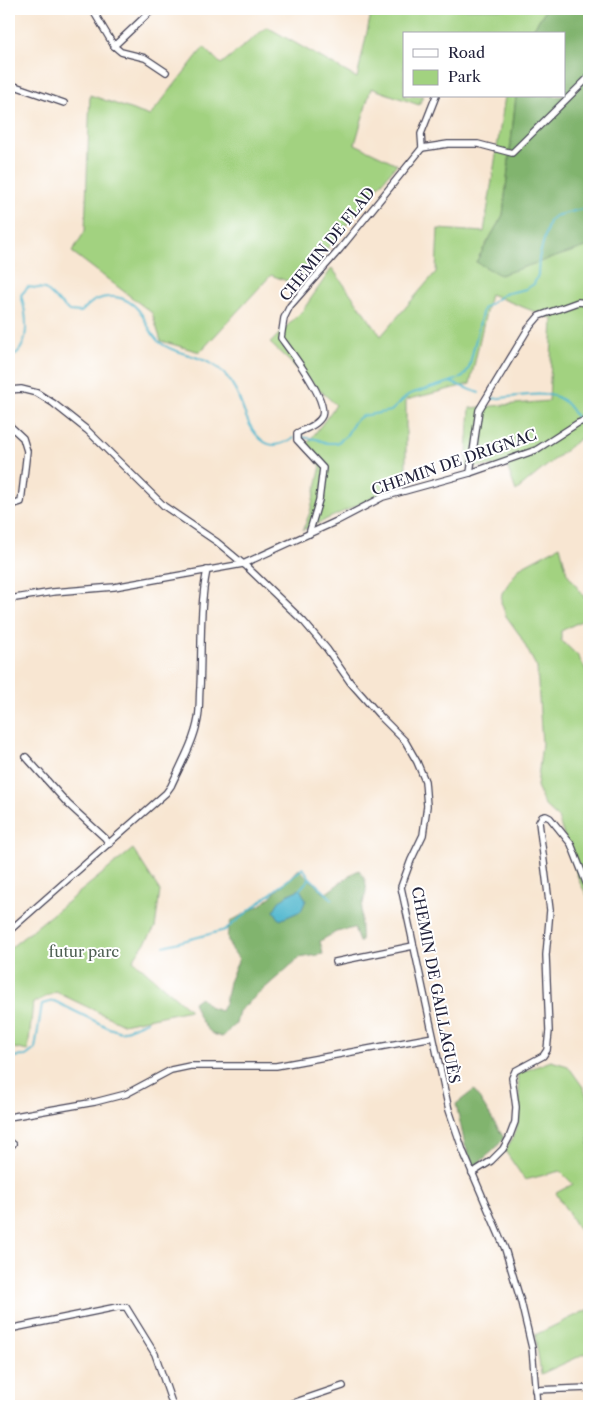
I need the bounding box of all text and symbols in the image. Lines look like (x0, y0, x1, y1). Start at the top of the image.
legend (403, 32, 566, 98)
text: Road (448, 43, 485, 62)
text: Park (448, 67, 482, 86)
street label: CHEMIN DE FLAD (275, 183, 379, 305)
street label: CHEMIN DE DRIGNAC (369, 425, 539, 499)
street label: CHEMIN DE GAILLAGUÈS (408, 885, 464, 1085)
park label: futur parc (49, 942, 119, 961)

